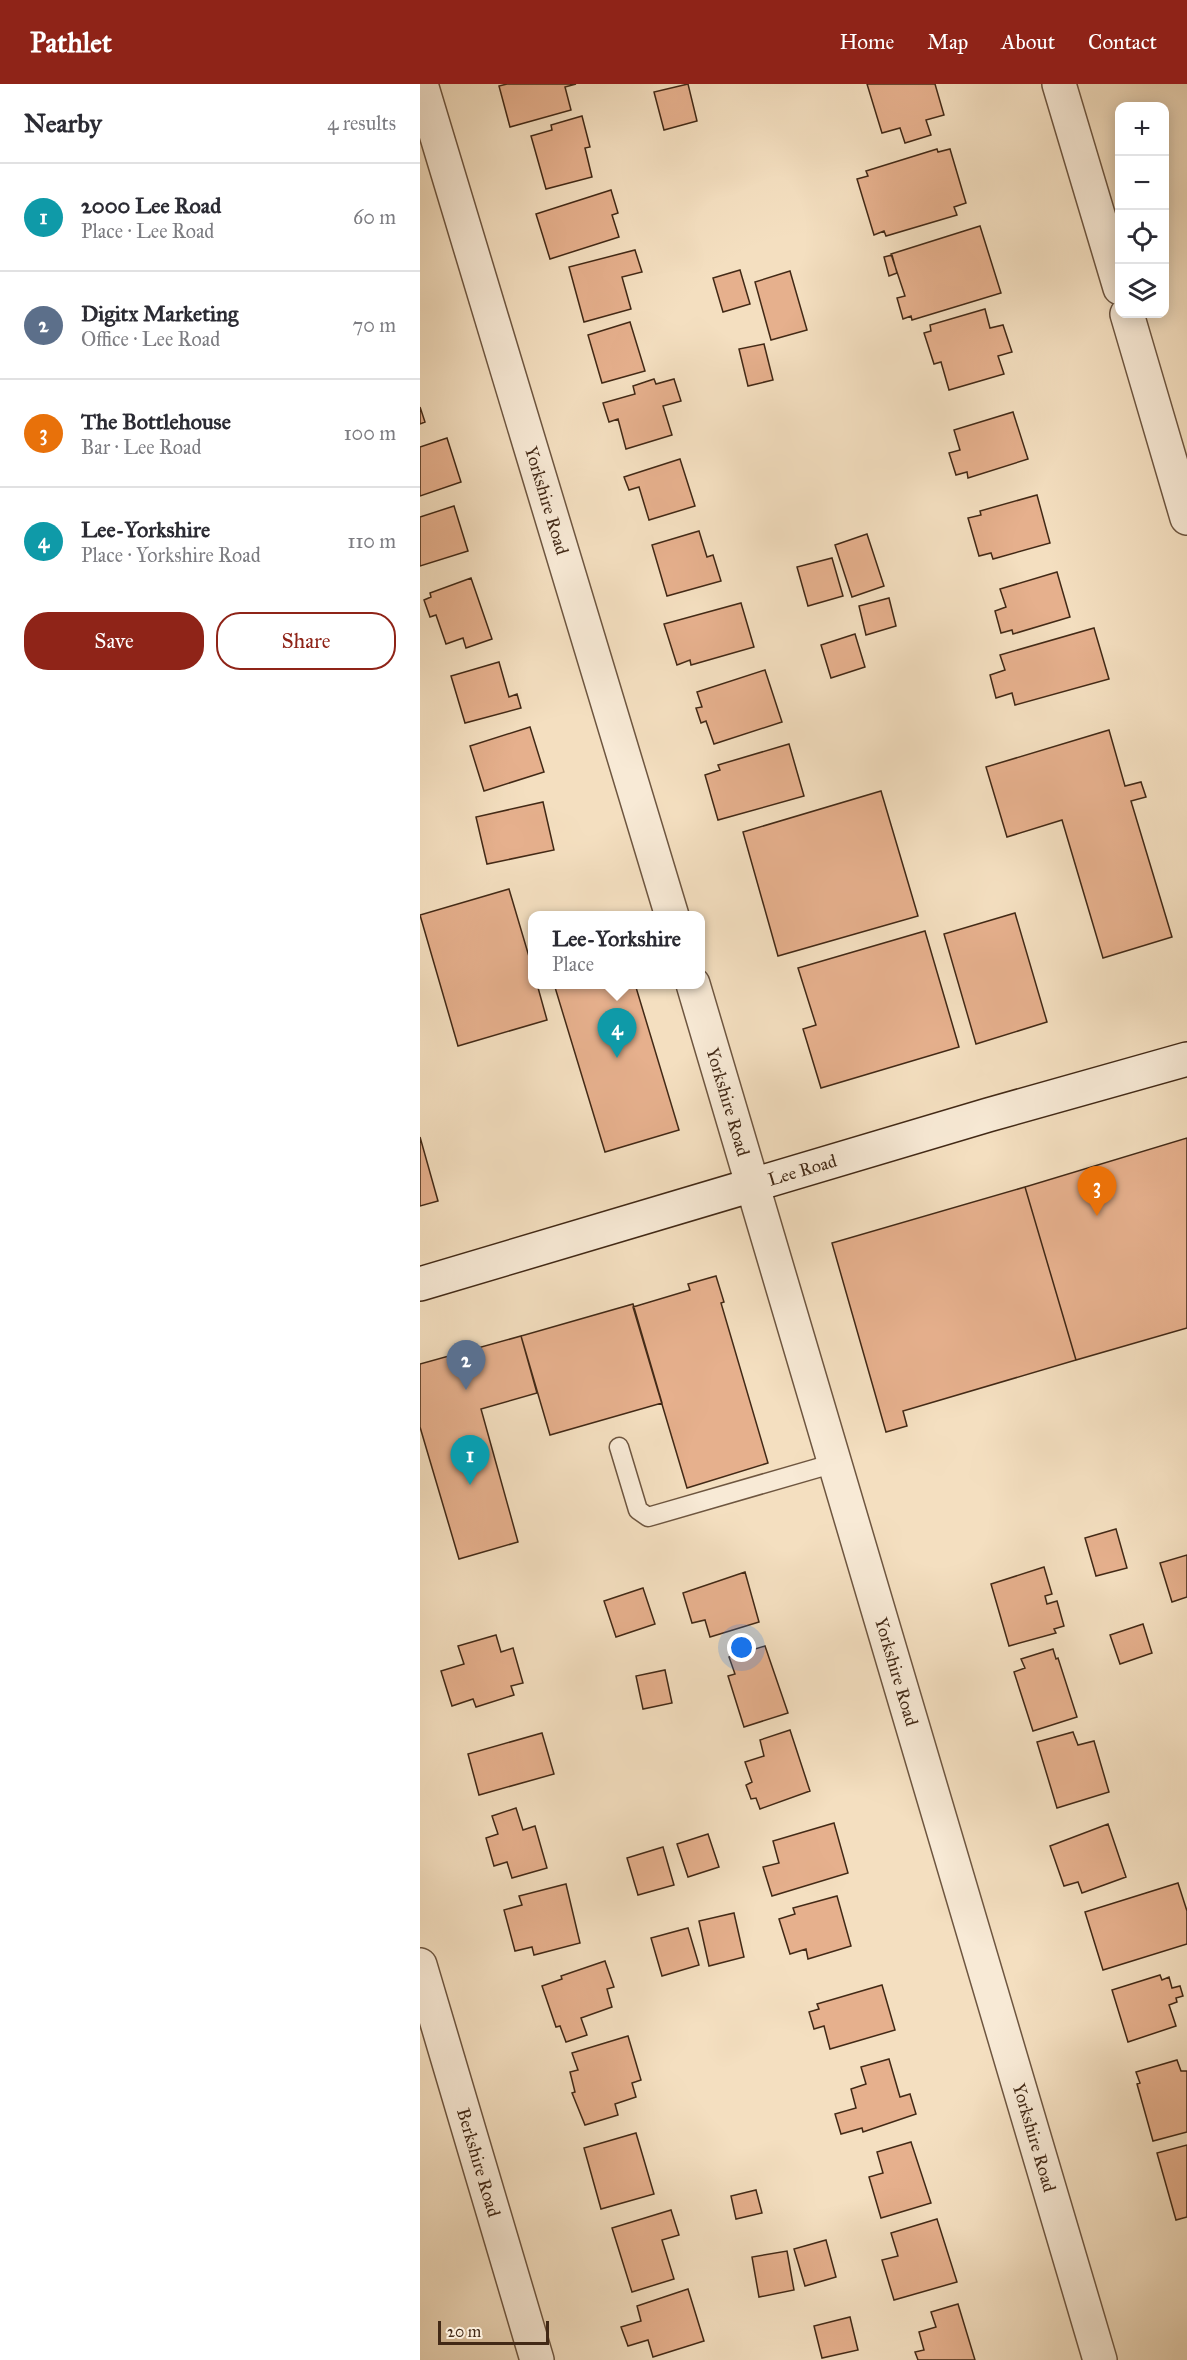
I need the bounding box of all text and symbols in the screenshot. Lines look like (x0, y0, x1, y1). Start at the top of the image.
text: Pathlet (30, 25, 112, 60)
text: Home (839, 29, 894, 55)
text: Map (927, 29, 968, 55)
text: About (1001, 29, 1055, 55)
text: Contact (1088, 29, 1157, 55)
map controls (1115, 102, 1169, 318)
button: + (1115, 102, 1169, 156)
text: Nearby (24, 107, 102, 139)
text: 4 results (327, 111, 396, 135)
button: − (1115, 156, 1169, 210)
text: 2000 Lee Road (81, 192, 221, 219)
text: 1 (40, 205, 47, 229)
text: 60 m (353, 205, 396, 229)
button: locate (1115, 210, 1169, 264)
text: Place · Lee Road (81, 219, 214, 243)
button: layers (1115, 264, 1169, 318)
text: Digitx Marketing (81, 300, 238, 327)
text: 2 (39, 313, 48, 337)
text: 70 m (353, 313, 396, 337)
text: Office · Lee Road (81, 327, 220, 351)
text: The Bottlehouse (81, 408, 231, 435)
text: 3 (40, 421, 48, 445)
text: 100 m (344, 421, 396, 445)
text: Bar · Lee Road (81, 435, 202, 459)
street label: Yorkshire Road (520, 444, 573, 557)
text: Lee-Yorkshire (81, 516, 210, 543)
text: 4 (38, 529, 49, 553)
text: 110 m (348, 529, 396, 553)
text: Place · Yorkshire Road (81, 543, 261, 567)
button: Save (24, 612, 204, 670)
button: Share (216, 612, 396, 670)
popup (528, 911, 705, 989)
text: Lee-Yorkshire (552, 925, 681, 952)
text: Place (552, 952, 594, 976)
pin: 4 (598, 1008, 636, 1058)
street label: Yorkshire Road (701, 1045, 754, 1159)
street label: Lee Road (765, 1150, 839, 1191)
pin: 3 (1078, 1166, 1116, 1216)
pin: 2 (446, 1340, 486, 1390)
pin: 1 (451, 1436, 490, 1485)
street label: Yorkshire Road (870, 1615, 923, 1729)
your location (727, 1633, 756, 1662)
street label: Yorkshire Road (1008, 2081, 1061, 2195)
street label: Berkshire Road (452, 2106, 505, 2220)
scale bar (438, 2318, 549, 2346)
text: 20 m (447, 2322, 481, 2341)

